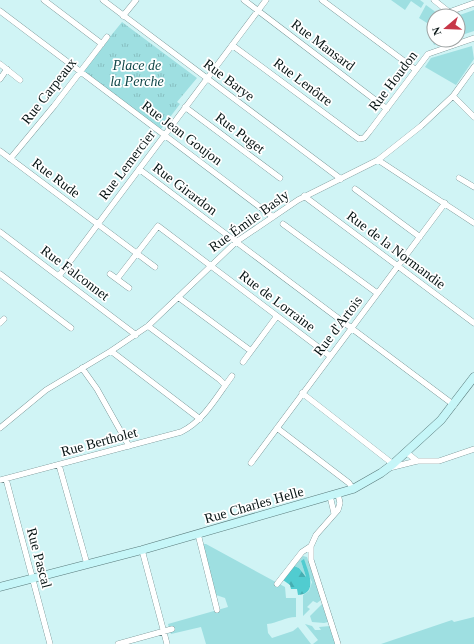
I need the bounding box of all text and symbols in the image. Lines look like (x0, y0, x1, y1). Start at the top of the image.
north arrow (426, 8, 466, 48)
street label: Rue Mansard (289, 16, 357, 74)
text: N (430, 25, 444, 37)
street label: Rue Houdon (366, 48, 420, 114)
street label: Rue Carpeaux (19, 55, 79, 127)
street label: Rue Lenôtre (271, 55, 335, 109)
street label: Rue Barye (201, 56, 257, 104)
park label: Place de la Perche (110, 58, 164, 89)
street label: Rue Jean Goujon (139, 98, 225, 168)
street label: Rue Puget (212, 110, 268, 156)
street label: Rue Lemercier (96, 127, 158, 203)
street label: Rue Rude (29, 155, 83, 201)
street label: Rue Girardon (150, 160, 220, 218)
street label: Rue Émile Basly (206, 186, 292, 255)
street label: Rue de la Normandie (344, 208, 448, 292)
street label: Rue Falconnet (38, 243, 112, 304)
street label: Rue de Lorraine (236, 268, 318, 334)
street label: Rue d'Artois (311, 293, 365, 359)
street label: Rue Bertholet (59, 425, 139, 459)
street label: Rue Charles Helle (203, 484, 305, 526)
street label: Rue Pascal (24, 526, 54, 590)

